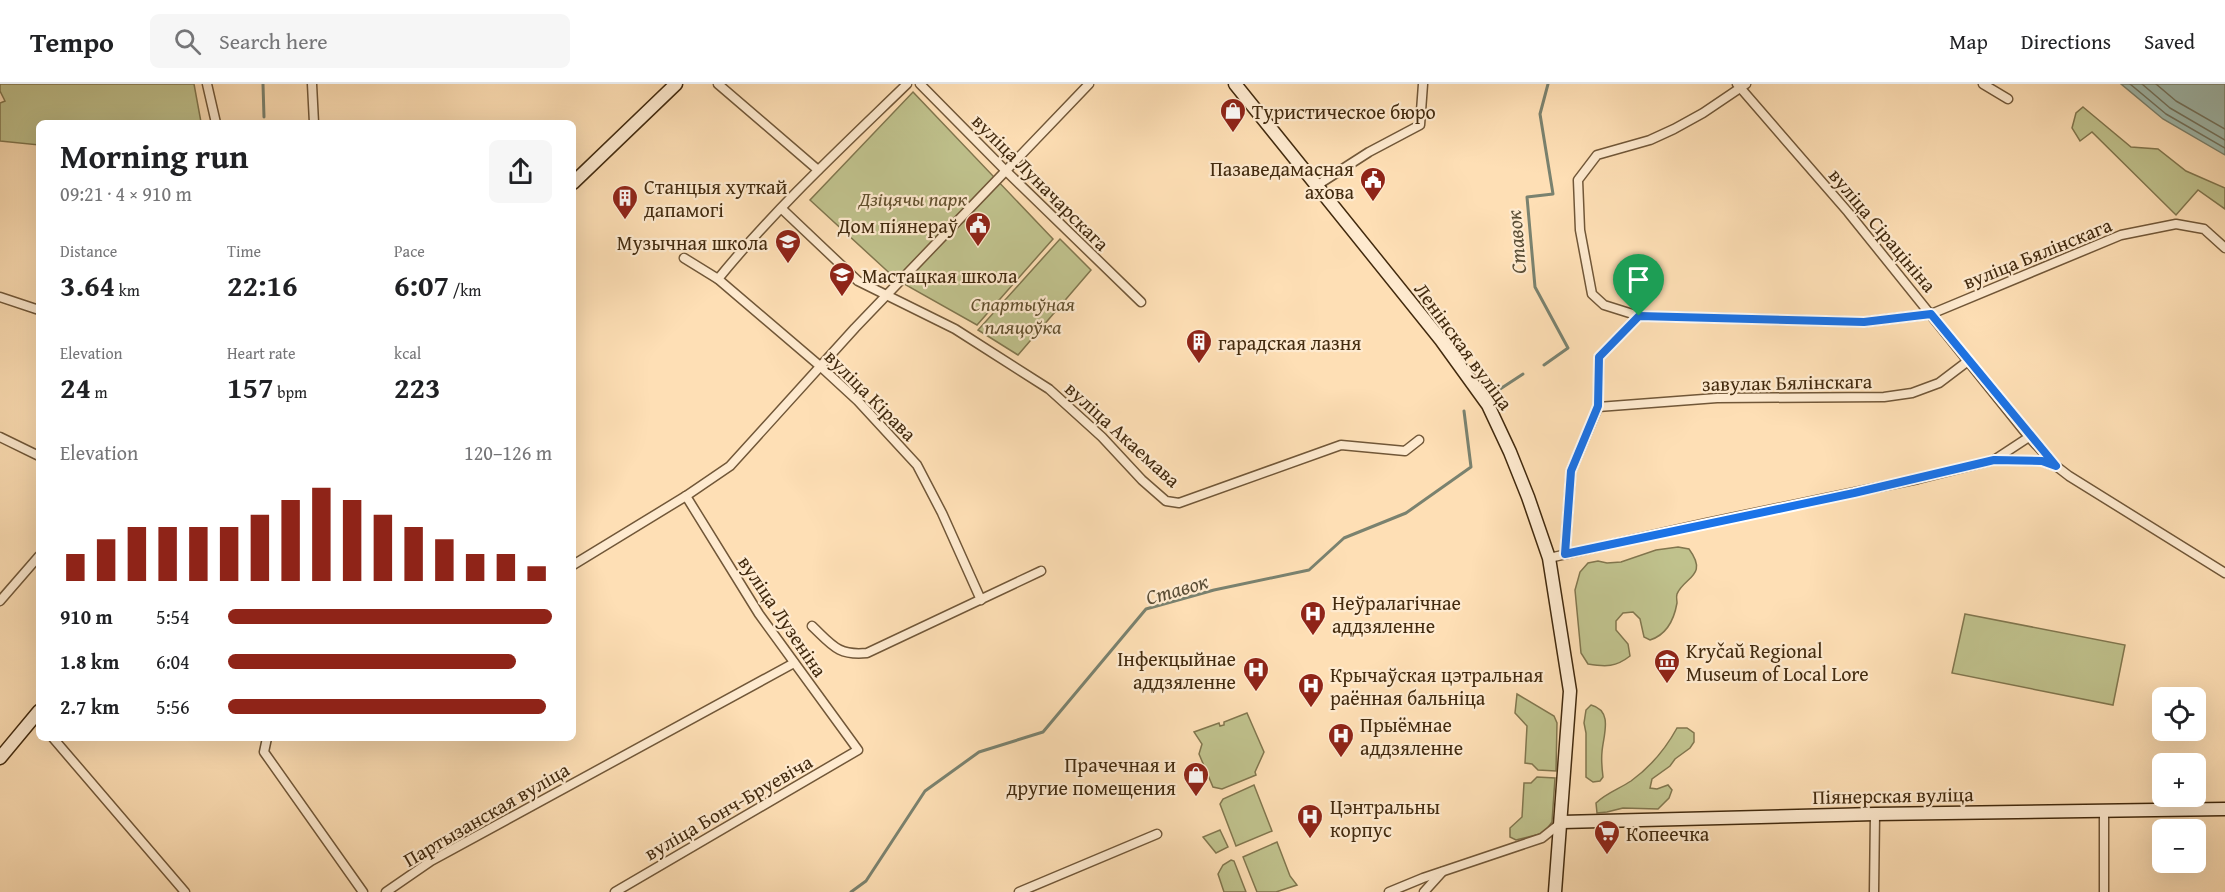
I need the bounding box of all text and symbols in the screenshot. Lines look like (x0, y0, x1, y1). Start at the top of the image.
search box (150, 14, 570, 68)
text: Tempo (30, 21, 114, 62)
icon: search (171, 25, 204, 58)
text: Search here (219, 25, 328, 57)
text: Map (1949, 26, 1988, 57)
text: Directions (2021, 26, 2111, 57)
text: Saved (2144, 26, 2195, 57)
shop icon: Туристическое бюро (1218, 96, 1248, 134)
place label: Туристическое бюро (1252, 97, 1436, 126)
street label: вуліца Луначарскага (966, 107, 1117, 258)
text: Morning run (60, 132, 249, 180)
button: share (489, 140, 552, 203)
place label: Пазаведамасная ахова (1210, 154, 1354, 206)
street label: вуліца Сірацініна (1822, 162, 1944, 299)
public building icon: Пазаведамасная ахова (1358, 165, 1388, 203)
place label: Станцыя хуткай дапамогі (644, 172, 788, 224)
text: 09:21 · 4 × 910 m (60, 179, 192, 208)
building icon: Станцыя хуткай дапамогі (610, 183, 640, 221)
park label: Дзіцячы парк (858, 184, 967, 213)
water label: Ставок (1498, 209, 1534, 275)
public building icon: Дом піянераў (963, 210, 993, 248)
street label: вуліца Бялінскага (1958, 210, 2116, 296)
place label: Дом піянераў (837, 211, 958, 240)
school or university icon: Музычная школа (773, 227, 803, 265)
place label: Музычная школа (617, 228, 768, 257)
text: Distance (60, 239, 117, 263)
text: Time (227, 239, 261, 263)
text: Pace (394, 239, 425, 263)
pin (1613, 254, 1664, 316)
school or university icon: Мастацкая школа (827, 260, 857, 298)
place label: Мастацкая школа (862, 261, 1018, 290)
text: 3.64 (60, 263, 115, 307)
text: 22:16 (227, 263, 298, 307)
text: 6:07 (394, 263, 449, 307)
icon: arrive (1622, 263, 1655, 296)
street label: Ленінская вуліца (1408, 276, 1521, 416)
text: km (115, 278, 140, 302)
text: /km (449, 278, 481, 302)
park label: Спартыўная пляцоўка (971, 289, 1075, 341)
building icon: гарадская лазня (1184, 327, 1214, 365)
place label: гарадская лазня (1218, 328, 1362, 357)
text: Elevation (60, 341, 123, 365)
text: Heart rate (227, 341, 296, 365)
text: kcal (394, 341, 421, 365)
street label: вуліца Кірава (819, 343, 924, 448)
text: 24 (60, 365, 91, 409)
text: 157 (227, 365, 274, 409)
text: 223 (394, 365, 441, 409)
street label: завулак Бялінскага (1702, 366, 1873, 398)
street label: вуліца Акаемава (1059, 374, 1187, 494)
text: m (91, 380, 108, 404)
text: bpm (274, 380, 307, 404)
text: Elevation (60, 438, 138, 467)
text: 120–126 m (464, 438, 552, 467)
street label: вуліца Лузеніна (732, 549, 835, 683)
water label: Ставок (1142, 565, 1212, 613)
place label: Неўралагічнае аддзяленне (1332, 588, 1461, 640)
hospital icon: Неўралагічнае аддзяленне (1298, 599, 1328, 637)
text: 910 m (60, 602, 113, 631)
text: 5:54 (156, 602, 190, 631)
place label: Kryčaŭ Regional Museum of Local Lore (1686, 636, 1869, 688)
place label: Інфекцыйнае аддзяленне (1117, 644, 1236, 696)
text: 1.8 km (60, 647, 119, 676)
text: 6:04 (156, 647, 190, 676)
museum icon: Kryčaŭ Regional Museum of Local Lore (1652, 647, 1682, 685)
hospital icon: Інфекцыйнае аддзяленне (1241, 655, 1271, 693)
place label: Крычаўская цэтральная раённая бальніца (1330, 660, 1543, 712)
hospital icon: Крычаўская цэтральная раённая бальніца (1296, 671, 1326, 709)
map controls (2152, 687, 2206, 873)
button: locate (2152, 687, 2206, 741)
text: 2.7 km (60, 692, 119, 721)
text: 5:56 (156, 692, 190, 721)
place label: Прыёмнае аддзяленне (1360, 710, 1463, 762)
hospital icon: Прыёмнае аддзяленне (1326, 721, 1356, 759)
street label: вуліца Бонч-Бруевіча (639, 747, 818, 867)
place label: Прачечная и другие помещения (1006, 750, 1176, 802)
button: + (2152, 753, 2206, 807)
street label: Партызанская вуліца (398, 754, 575, 873)
shop icon: Прачечная и другие помещения (1181, 760, 1211, 798)
street label: Піянерская вуліца (1812, 779, 1974, 811)
place label: Цэнтральны корпус (1330, 792, 1440, 844)
hospital icon: Цэнтральны корпус (1295, 802, 1325, 840)
supermarket icon: Копеечка (1592, 818, 1622, 856)
place label: Копеечка (1626, 819, 1710, 848)
button: − (2152, 819, 2206, 873)

